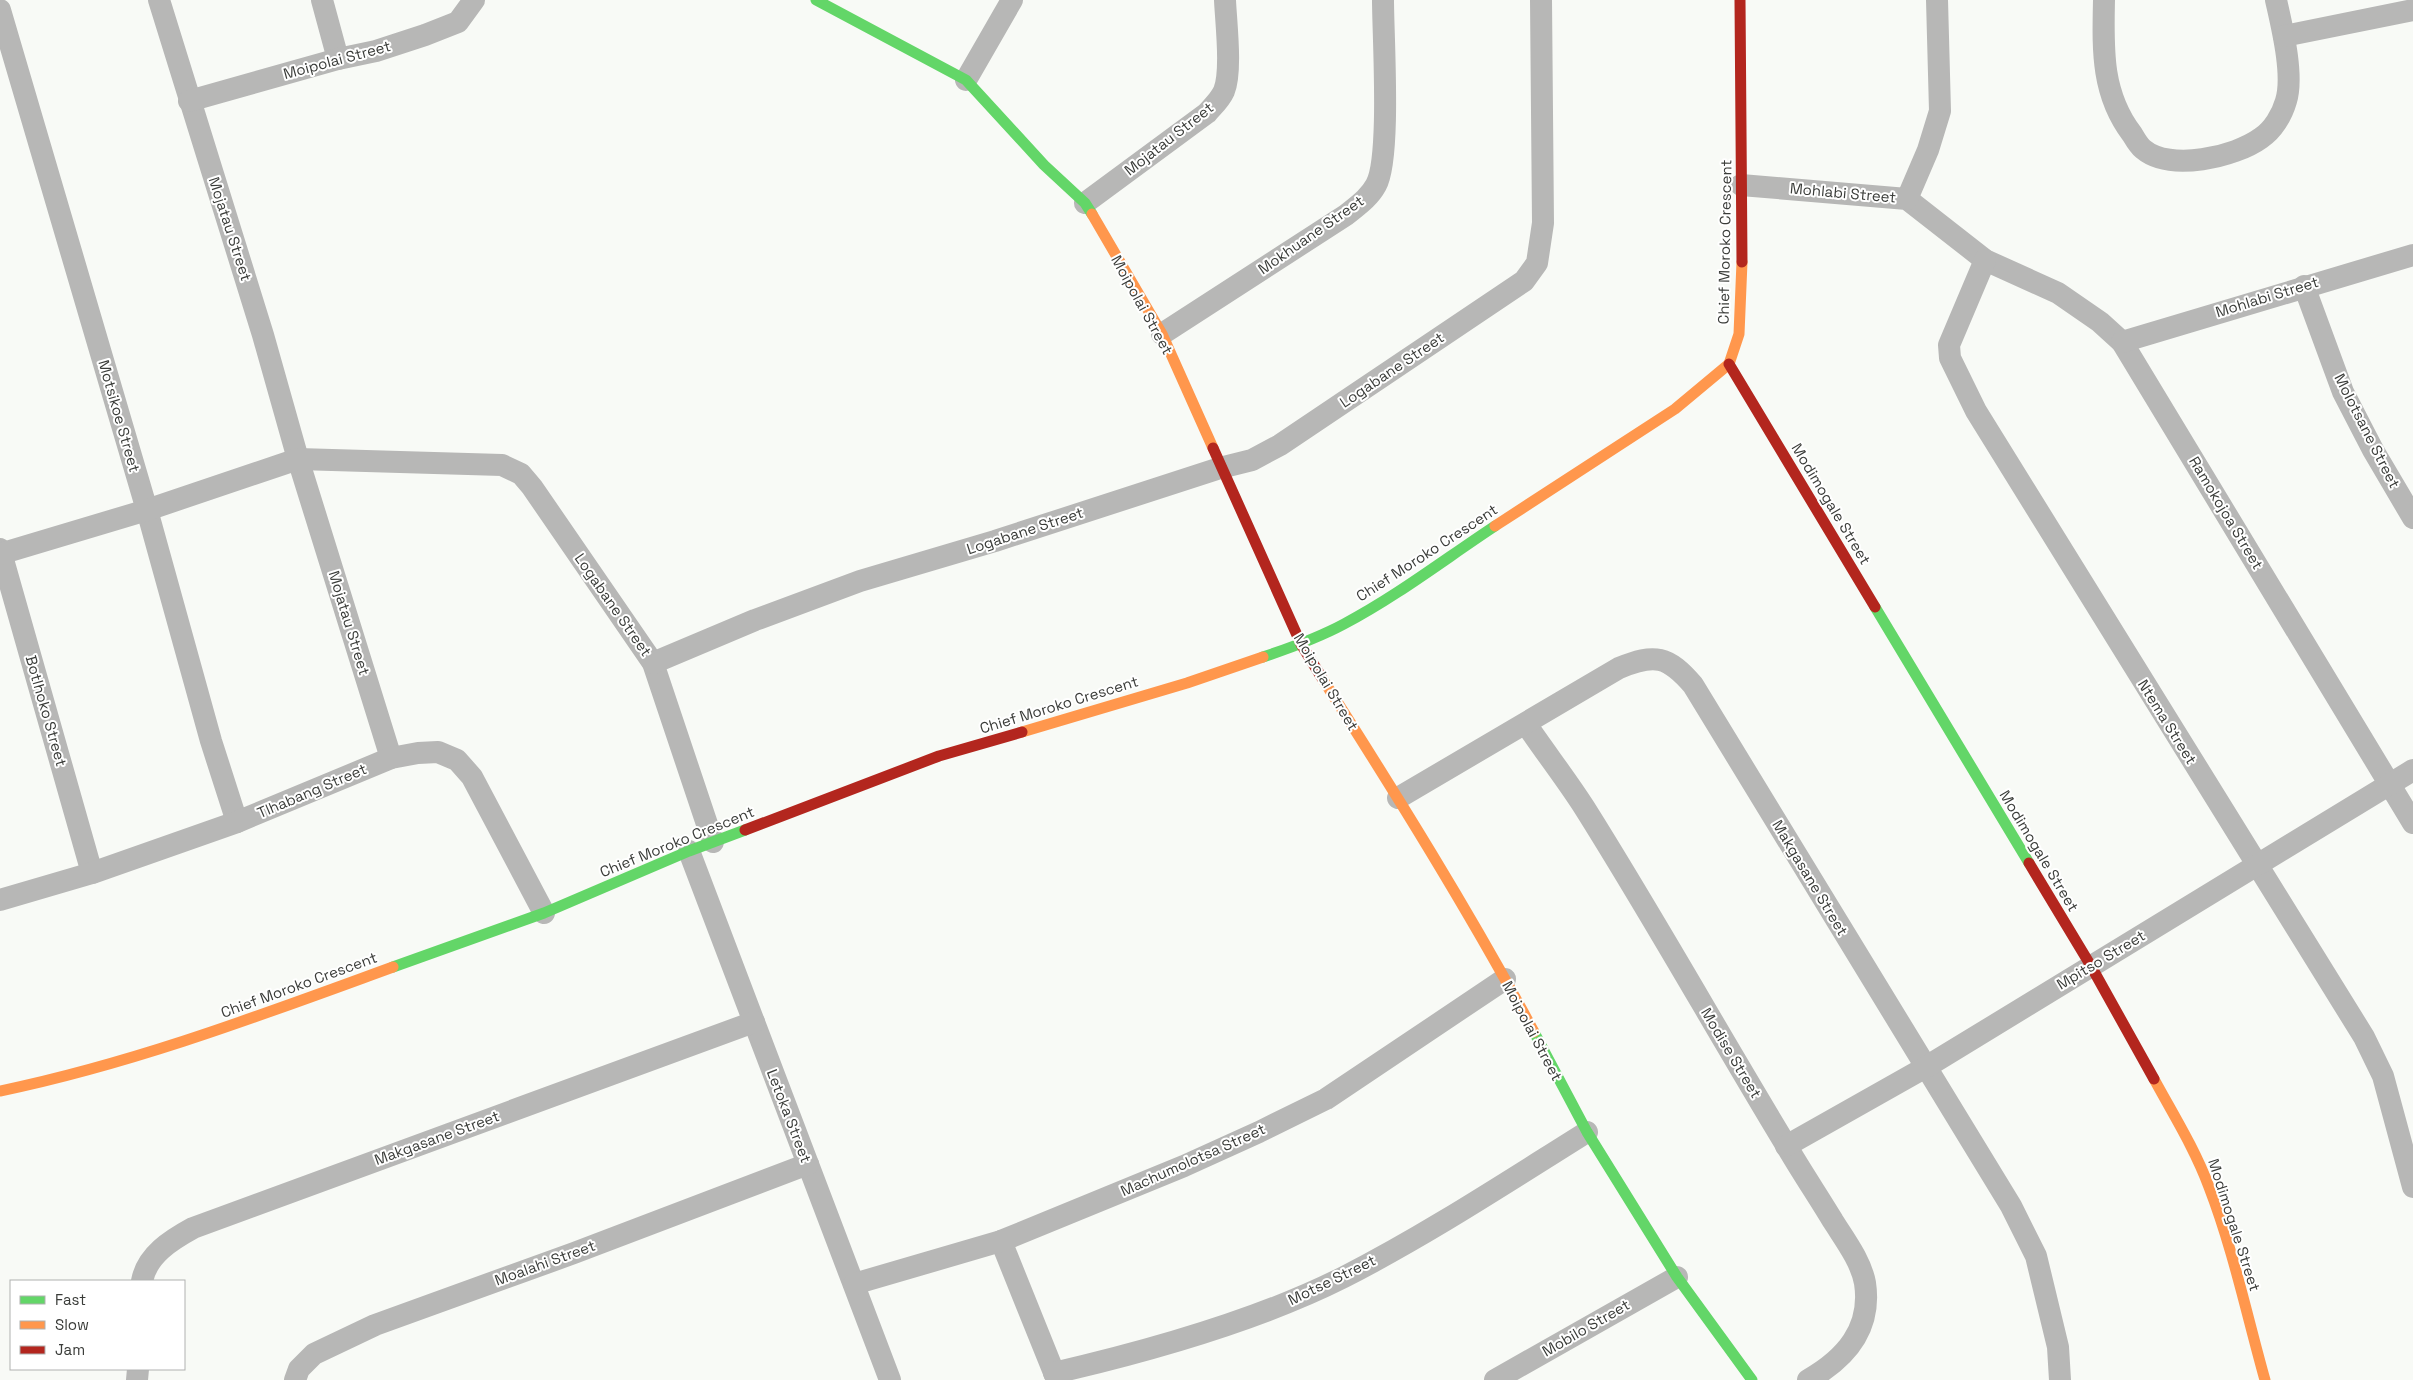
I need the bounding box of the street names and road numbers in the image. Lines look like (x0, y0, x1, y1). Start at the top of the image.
street label: Moipolai Street (281, 36, 393, 83)
street label: Mojatau Street (1120, 98, 1217, 179)
street label: Chief Moroko Crescent (1714, 159, 1735, 325)
street label: Mojatau Street (205, 174, 256, 283)
street label: Mohlabi Street (1789, 178, 1897, 207)
street label: Mokhuane Street (1254, 191, 1367, 278)
street label: Moipolai Street (1107, 252, 1178, 358)
street label: Mohlabi Street (2213, 272, 2321, 321)
street label: Logabane Street (1336, 328, 1448, 411)
street label: Motsikoe Street (94, 358, 145, 474)
street label: Molotsane Street (2330, 370, 2405, 491)
street label: Modimogale Street (1788, 440, 1875, 568)
street label: Ramokojoa Street (2185, 453, 2268, 573)
street label: Chief Moroko Crescent (1352, 500, 1501, 605)
street label: Logabane Street (964, 503, 1086, 558)
street label: Logabane Street (571, 549, 656, 660)
street label: Mojatau Street (325, 568, 374, 677)
street label: Moipolai Street (1290, 629, 1363, 734)
street label: Botlhoko Street (22, 653, 71, 769)
street label: Chief Moroko Crescent (977, 671, 1141, 738)
street label: Ntema Street (2134, 676, 2201, 768)
street label: Tlhabang Street (254, 759, 370, 822)
street label: Modimogale Street (1996, 787, 2083, 915)
street label: Chief Moroko Crescent (597, 802, 757, 881)
street label: Makgasane Street (1768, 816, 1853, 939)
street label: Mpitso Street (2053, 926, 2149, 993)
street label: Chief Moroko Crescent (218, 947, 380, 1022)
street label: Moipolai Street (1498, 978, 1567, 1084)
street label: Modise Street (1697, 1004, 1766, 1101)
street label: Letoka Street (763, 1066, 816, 1165)
street label: Makgasane Street (372, 1106, 502, 1169)
street label: Machumolotsa Street (1117, 1119, 1268, 1200)
street label: Modimogale Street (2204, 1156, 2265, 1294)
street label: Moalahi Street (492, 1235, 598, 1290)
street label: Motse Street (1285, 1250, 1379, 1309)
street label: Mobilo Street (1538, 1295, 1633, 1360)

